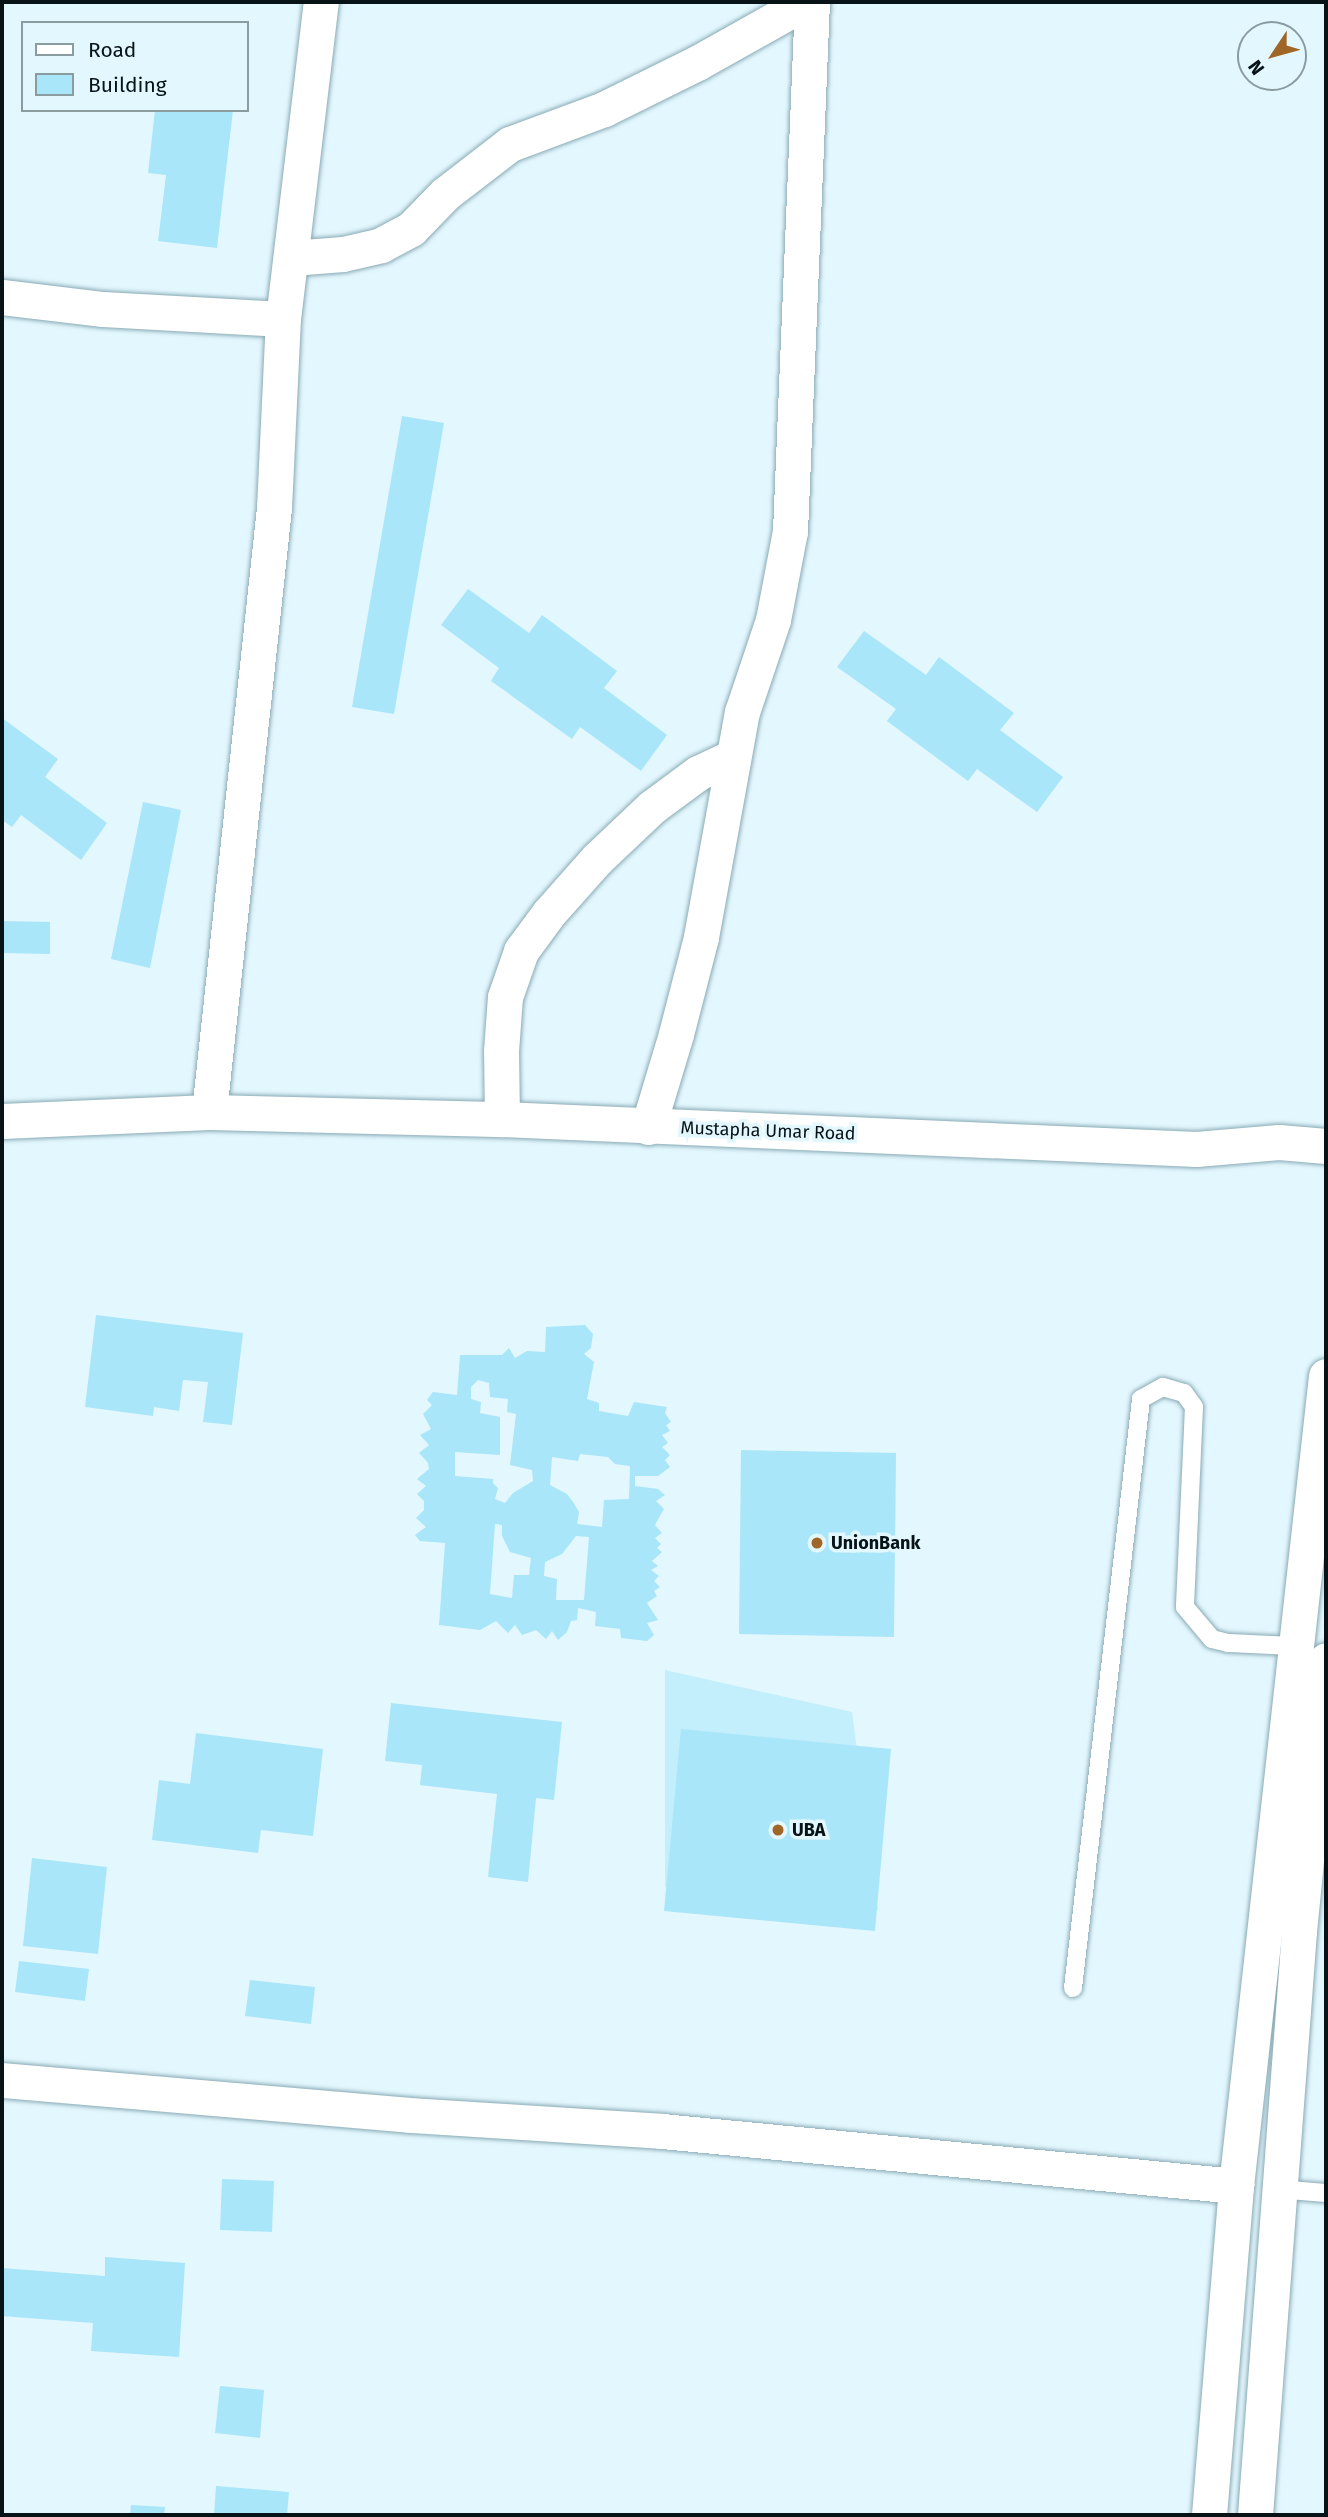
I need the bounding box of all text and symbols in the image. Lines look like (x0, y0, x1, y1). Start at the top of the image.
legend (21, 21, 248, 112)
north arrow (1237, 21, 1307, 91)
text: Road (88, 37, 136, 63)
text: N (1243, 56, 1269, 79)
text: Building (88, 72, 167, 98)
street label: Mustapha Umar Road (680, 1117, 856, 1145)
place label: UnionBank (831, 1532, 920, 1554)
marker: UnionBank (809, 1535, 825, 1551)
place label: UBA (792, 1819, 825, 1841)
marker: UBA (770, 1822, 786, 1838)

